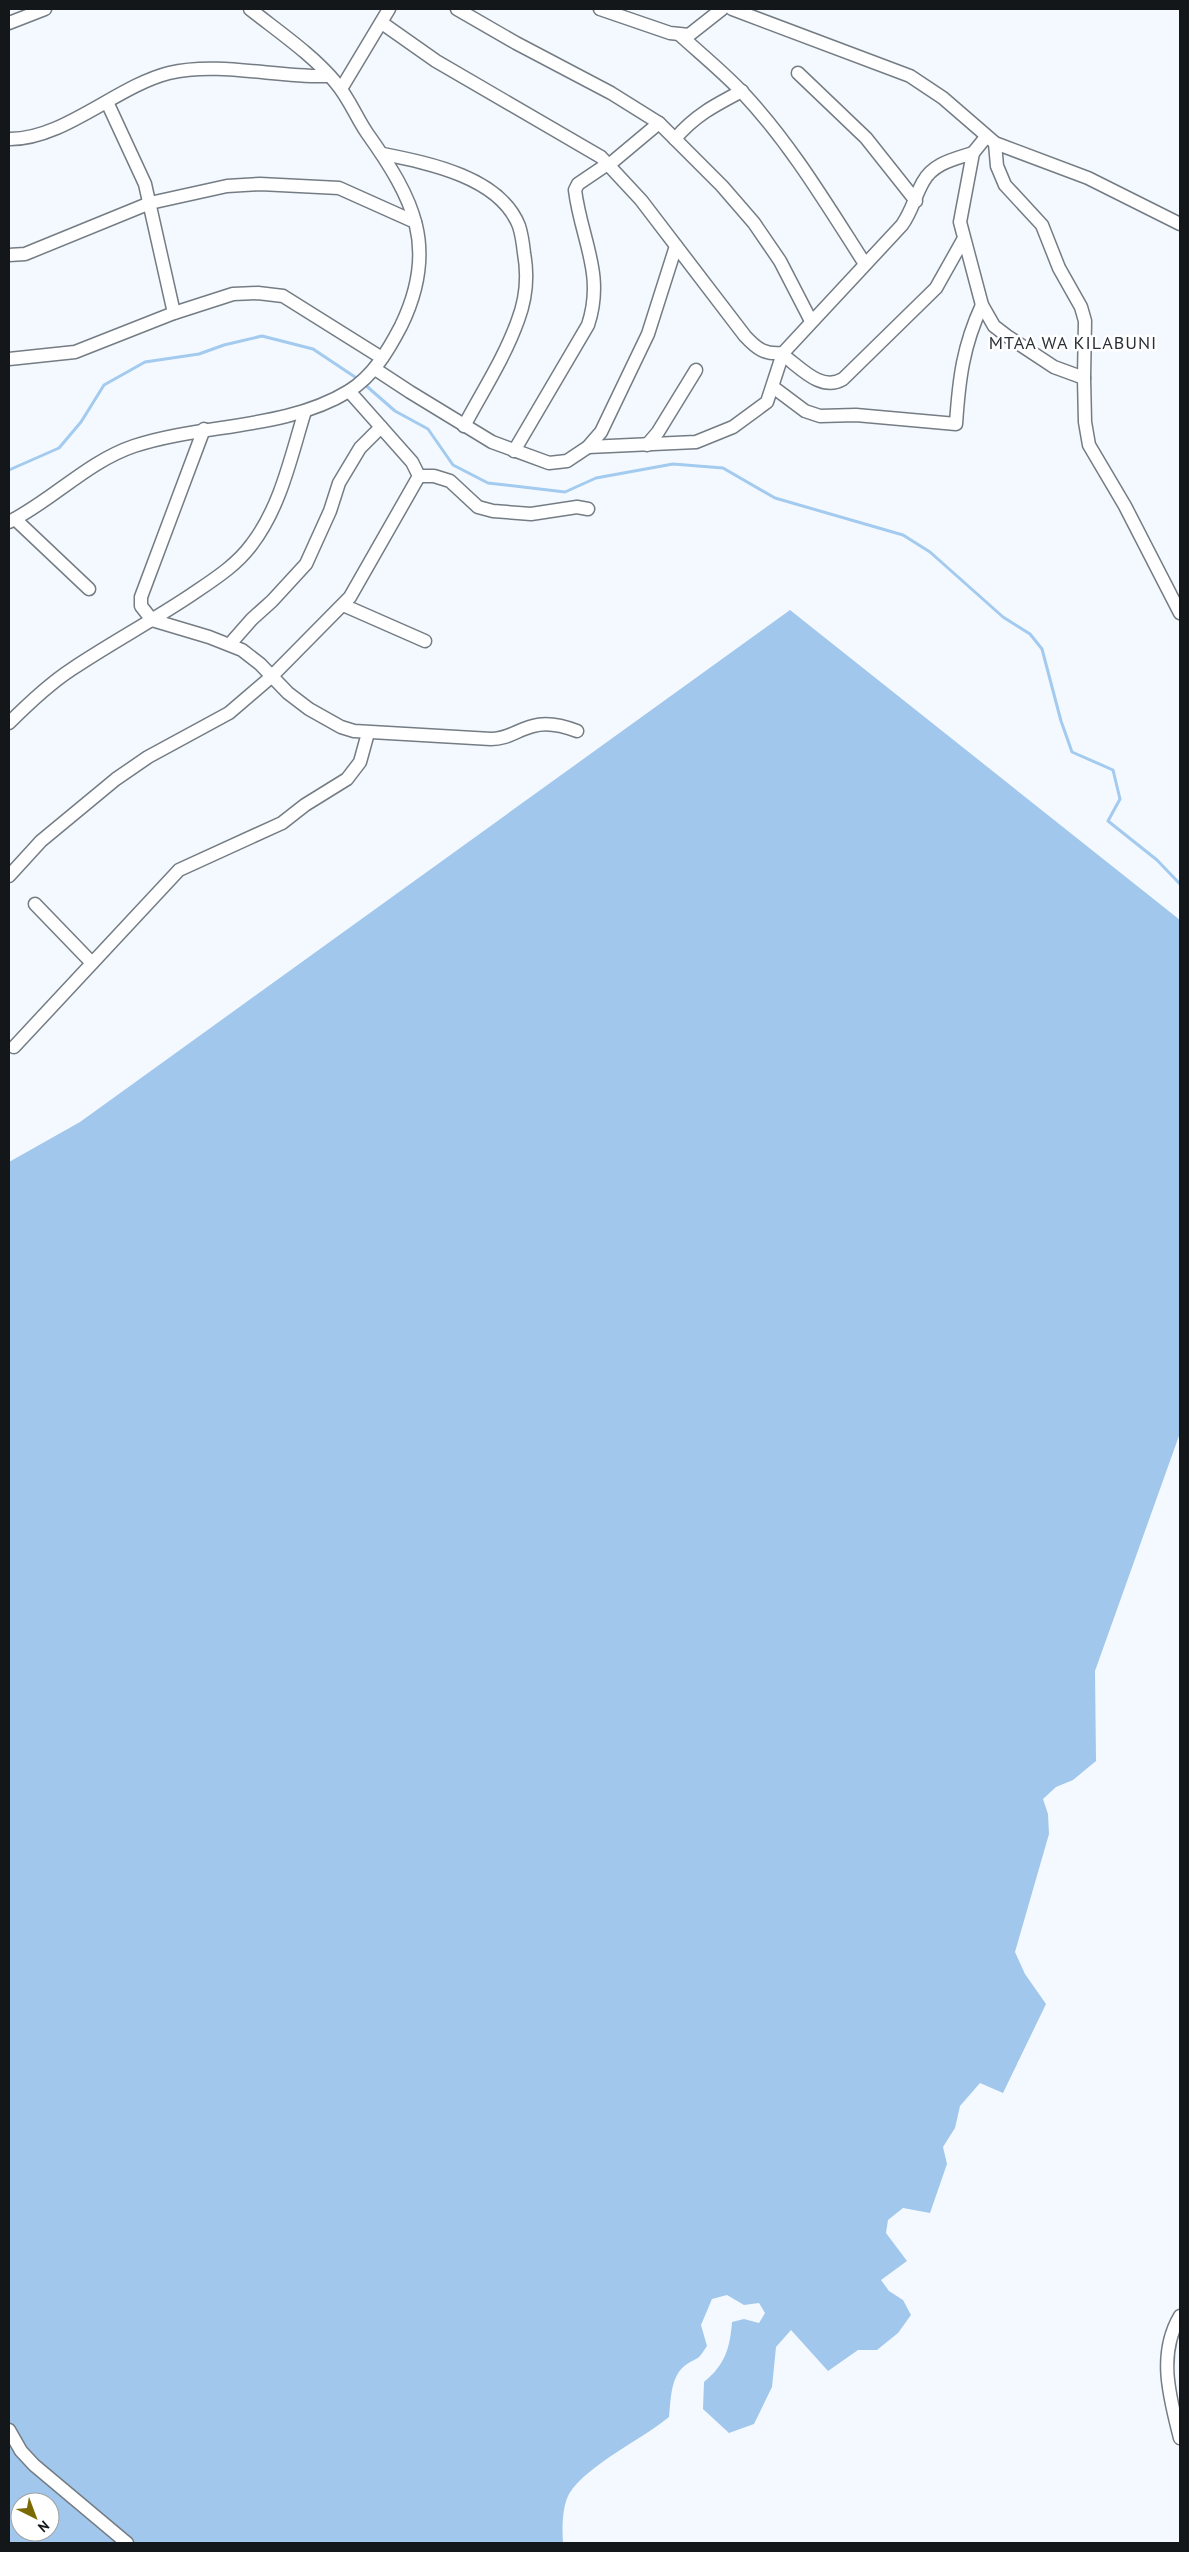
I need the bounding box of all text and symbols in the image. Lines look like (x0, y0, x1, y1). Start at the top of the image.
district label: MTAA WA KILABUNI (989, 331, 1157, 354)
north arrow (10, 2492, 60, 2542)
text: N (34, 2517, 53, 2536)

